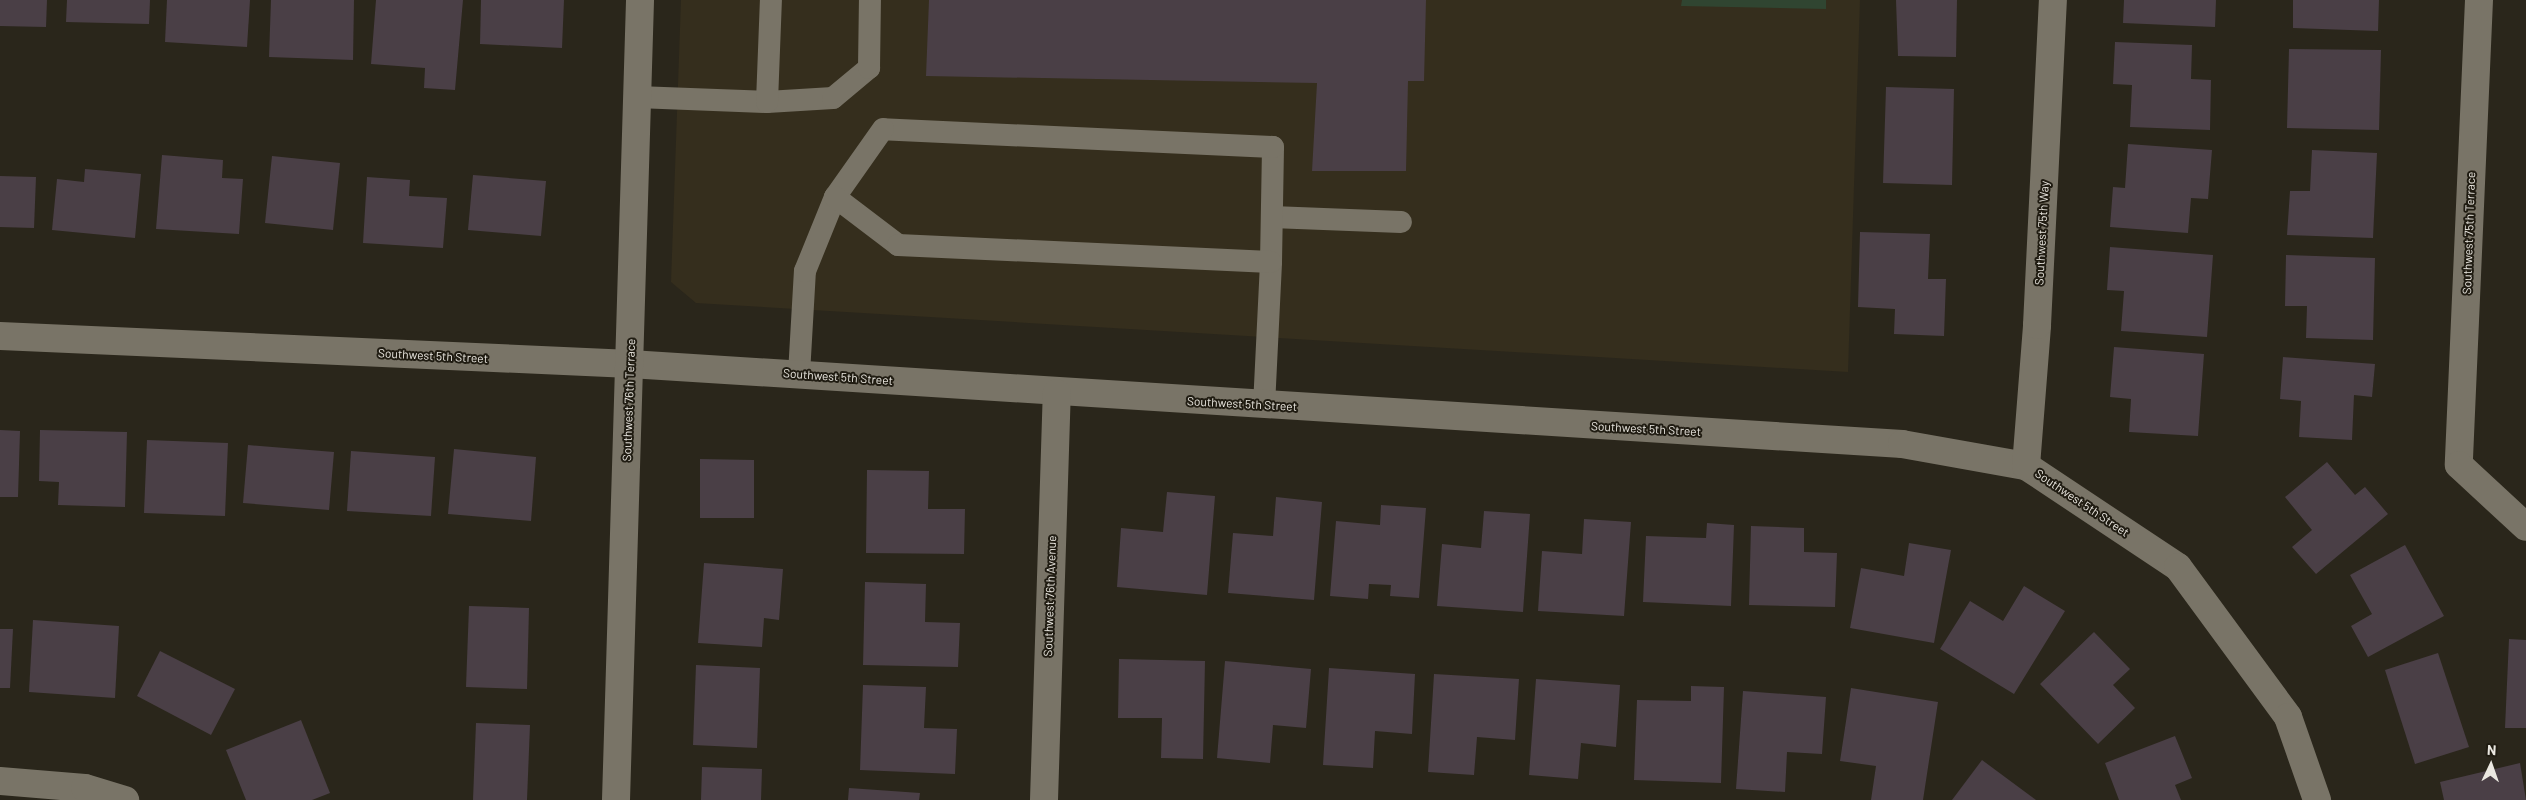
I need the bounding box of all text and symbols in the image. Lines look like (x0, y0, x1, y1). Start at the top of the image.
street label: Southwest 75th Terrace (2460, 171, 2478, 295)
street label: Southwest 75th Way (2032, 180, 2052, 286)
street label: Southwest 76th Terrace (620, 338, 638, 462)
street label: Southwest 5th Street (378, 346, 488, 366)
street label: Southwest 5th Street (783, 366, 893, 388)
street label: Southwest 5th Street (1187, 394, 1297, 414)
street label: Southwest 5th Street (1591, 419, 1701, 439)
street label: Southwest 5th Street (2032, 466, 2132, 540)
street label: Southwest 76th Avenue (1041, 535, 1059, 657)
north arrow (2466, 740, 2516, 790)
text: N (2487, 741, 2497, 758)

